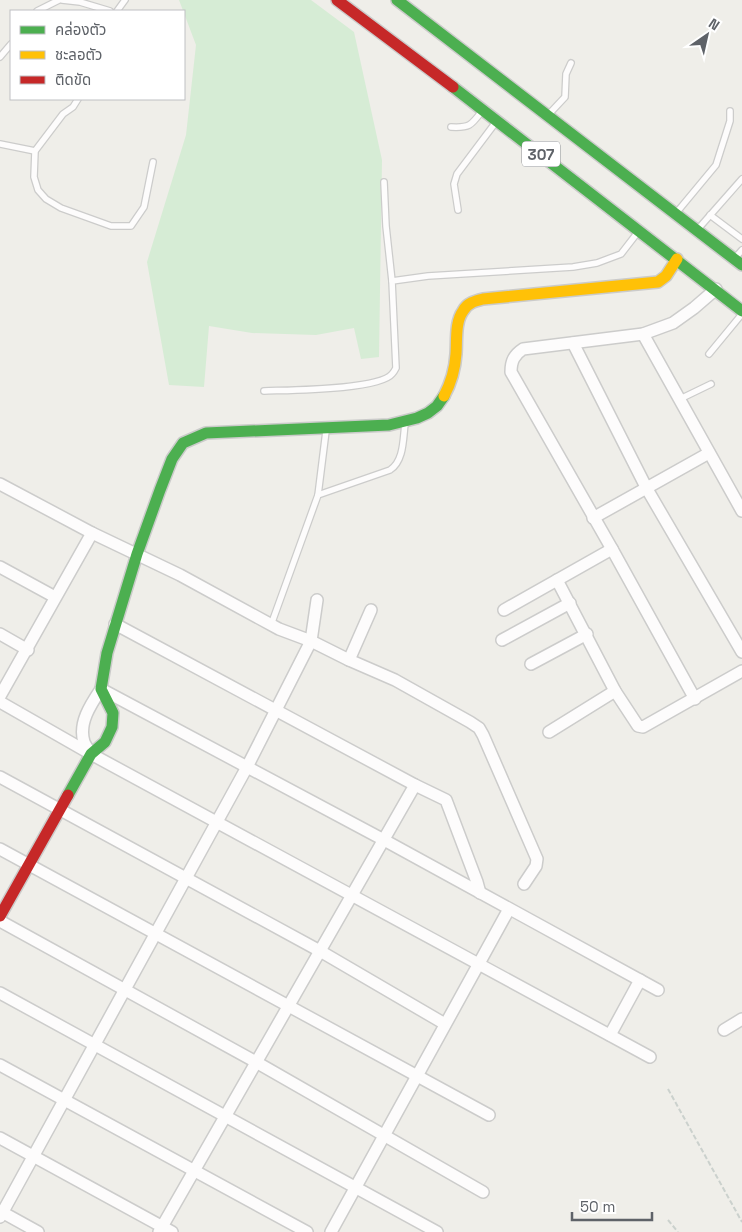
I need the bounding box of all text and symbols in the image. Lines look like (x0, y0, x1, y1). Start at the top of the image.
legend (10, 10, 185, 100)
north arrow (682, 10, 732, 60)
text: N (705, 14, 723, 34)
text: คล่องตัว (55, 20, 106, 39)
text: ชะลอตัว (55, 45, 102, 64)
text: ติดขัด (55, 70, 91, 89)
road number: 307 (522, 142, 560, 166)
scale bar (572, 1190, 652, 1222)
text: 50 m (580, 1197, 615, 1216)

